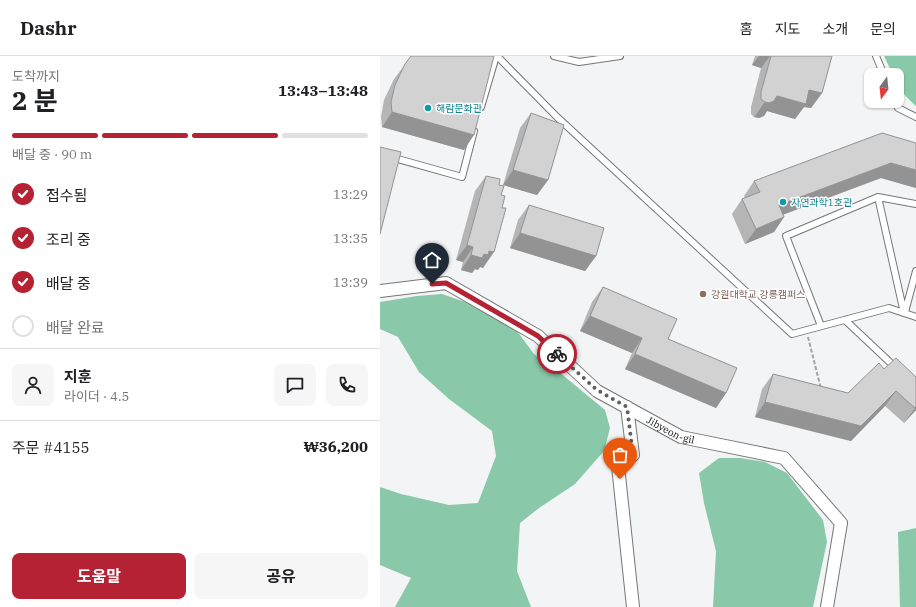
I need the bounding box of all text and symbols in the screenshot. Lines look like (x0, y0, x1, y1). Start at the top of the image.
text: Dashr (20, 16, 77, 40)
text: 홈 (740, 20, 753, 38)
text: 지도 (775, 20, 800, 38)
text: 소개 (822, 20, 848, 38)
text: 문의 (870, 20, 896, 38)
text: 도착까지 (12, 68, 60, 85)
north arrow (864, 68, 904, 108)
map controls (864, 68, 904, 108)
text: 13:43–13:48 (278, 81, 368, 100)
text: 2 분 (12, 83, 58, 117)
place label: 해람문화관 (436, 102, 483, 115)
marker: 해람문화관 (423, 103, 433, 113)
text: 배달 중 · 90 m (12, 146, 92, 163)
icon: check (12, 183, 34, 205)
text: 접수됨 (46, 186, 87, 205)
text: 13:29 (333, 186, 368, 203)
place label: 자연과학1호관 (791, 196, 853, 209)
marker: 자연과학1호관 (778, 197, 788, 207)
icon: check (12, 227, 34, 249)
text: 조리 중 (46, 230, 91, 249)
text: 13:35 (333, 230, 368, 247)
pin (415, 243, 449, 284)
icon: home (421, 249, 443, 271)
icon: check (12, 271, 34, 293)
text: 배달 중 (46, 274, 91, 293)
text: 13:39 (333, 274, 368, 291)
place label: 강원대학교 강릉캠퍼스 (711, 288, 805, 301)
marker: 강원대학교 강릉캠퍼스 (698, 289, 708, 299)
text: 배달 완료 (46, 318, 105, 337)
courier (537, 334, 577, 374)
icon: bike (546, 343, 568, 365)
button: person (12, 364, 54, 406)
button: chat (274, 364, 316, 406)
button: phone (326, 364, 368, 406)
text: 지훈 (64, 367, 92, 386)
text: 라이더 · 4.5 (64, 388, 129, 405)
street label: Jibyeon-gil (644, 413, 696, 447)
text: ₩36,200 (303, 437, 368, 456)
text: 주문 #4155 (12, 438, 90, 457)
pin (603, 438, 637, 479)
icon: bag (609, 444, 631, 466)
button: 도움말 (12, 553, 186, 599)
button: 공유 (194, 553, 368, 599)

